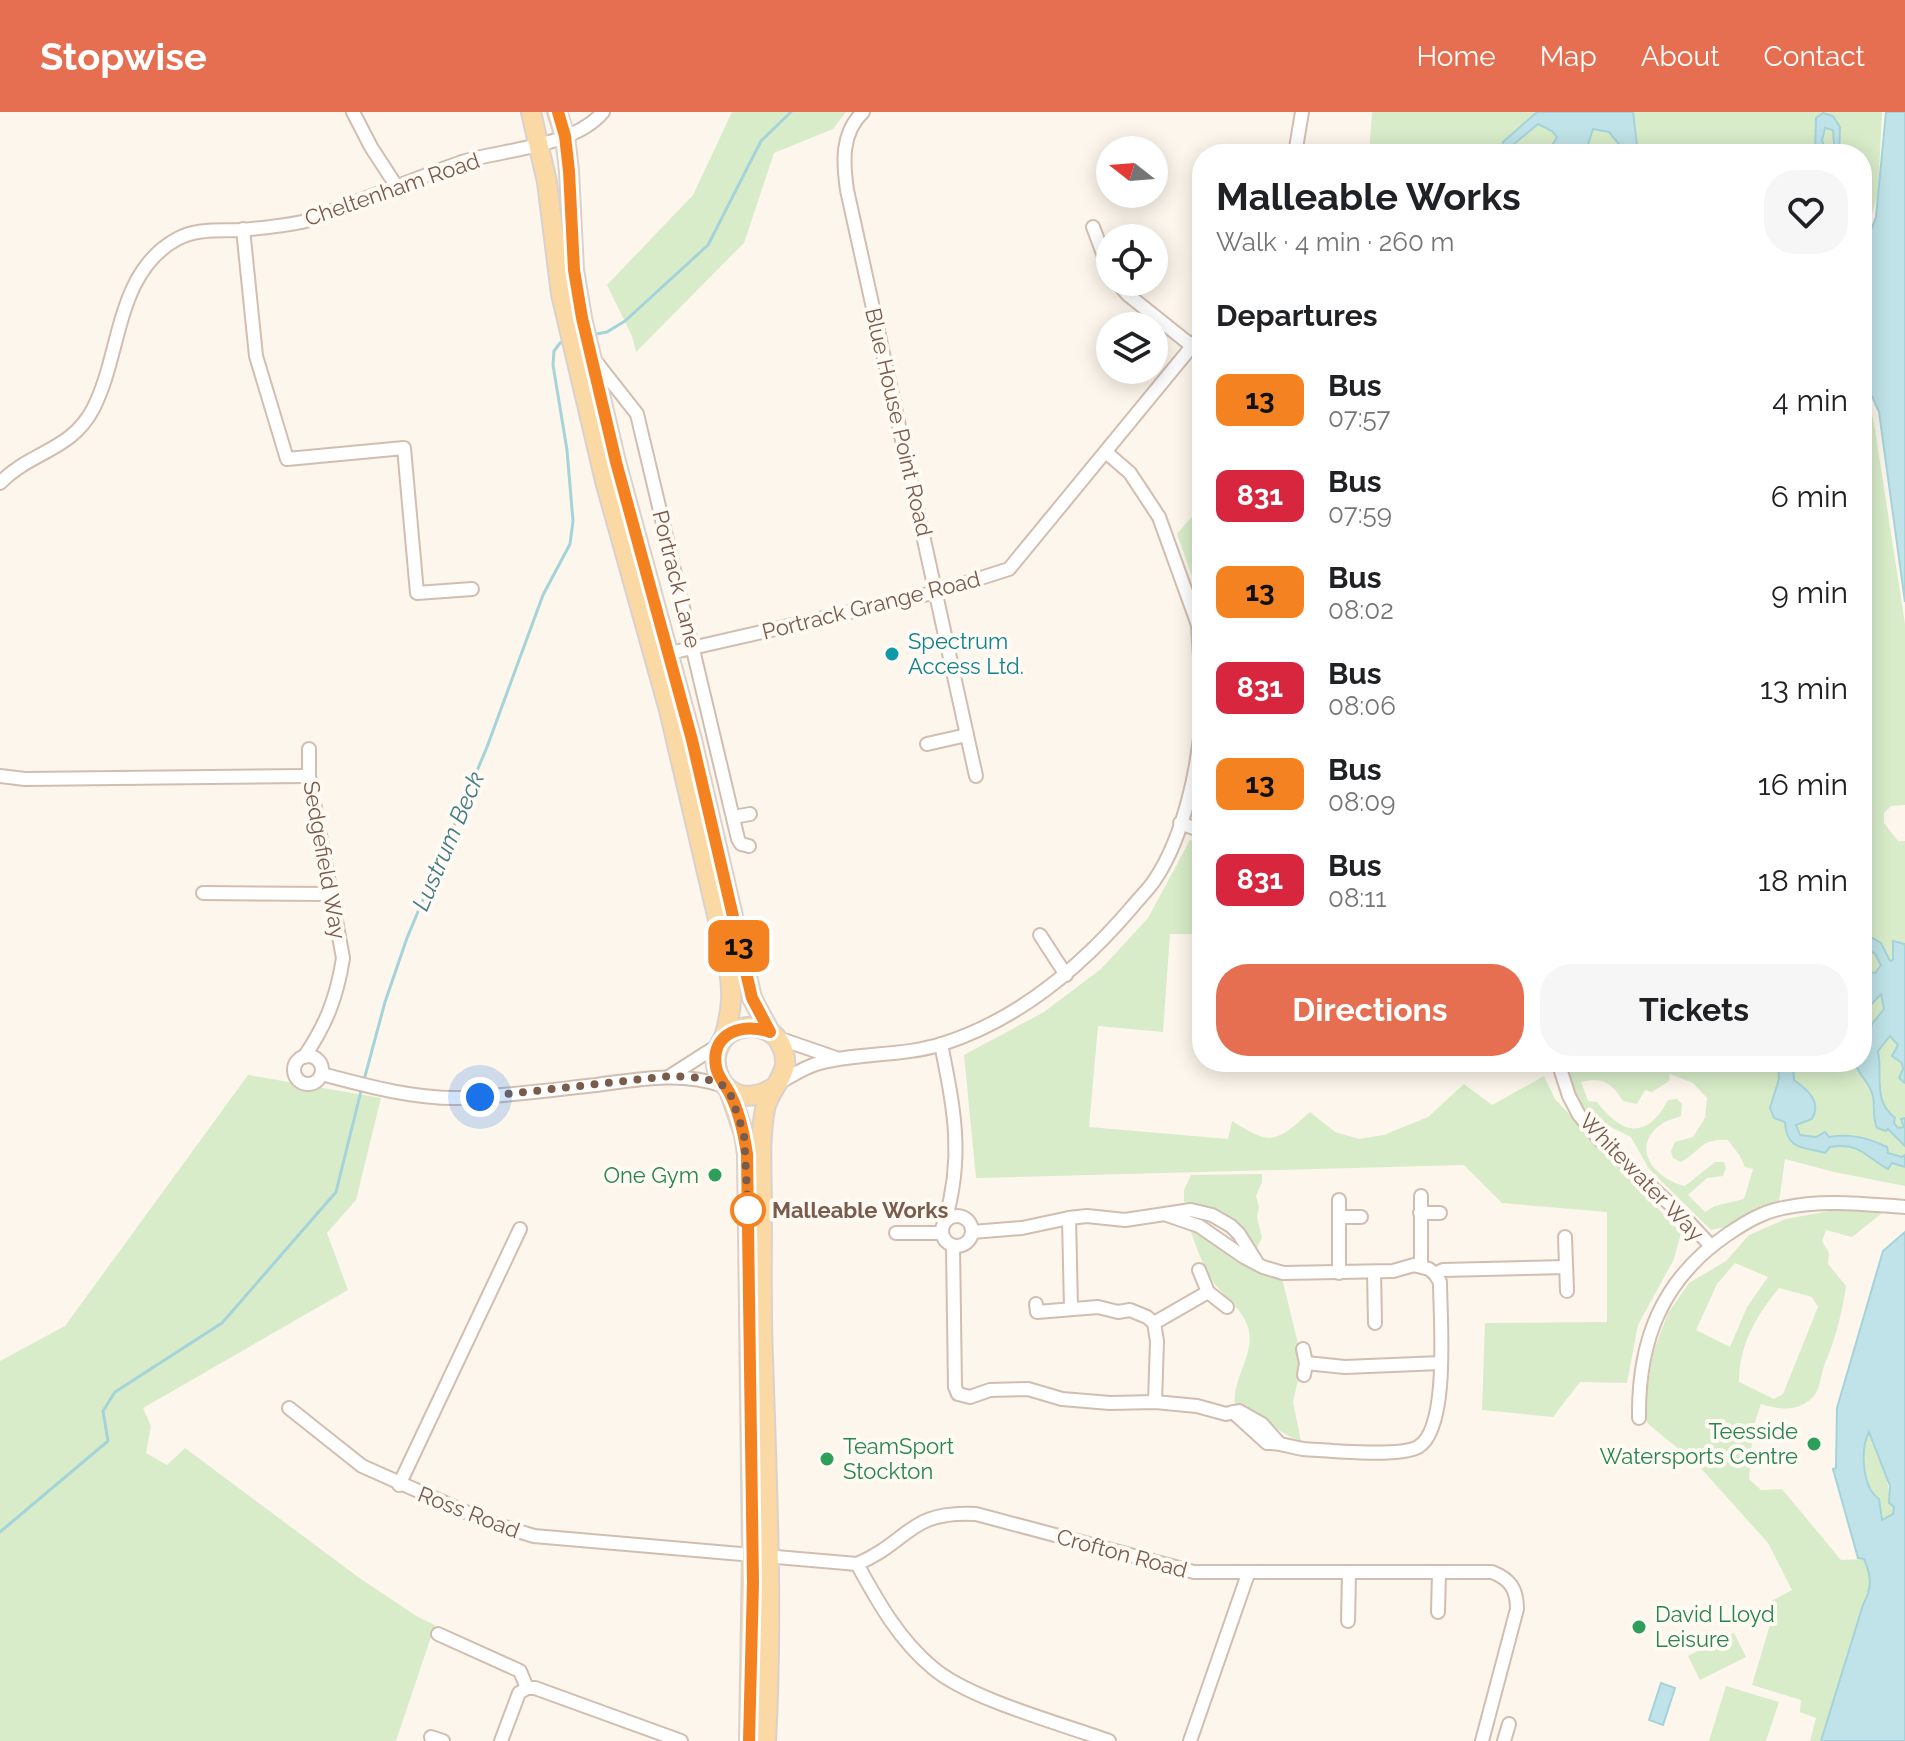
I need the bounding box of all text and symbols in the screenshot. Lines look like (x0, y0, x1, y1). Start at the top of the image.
text: Stopwise (40, 34, 207, 79)
text: Home (1416, 40, 1496, 73)
text: Map (1540, 40, 1597, 73)
text: About (1641, 40, 1720, 73)
text: Contact (1764, 40, 1865, 73)
north arrow (1096, 136, 1168, 208)
map controls (1096, 136, 1168, 384)
street label: Cheltenham Road (301, 147, 483, 231)
button: heart (1764, 170, 1848, 254)
text: Malleable Works (1216, 174, 1521, 219)
button: locate (1096, 224, 1168, 296)
text: Walk · 4 min · 260 m (1216, 227, 1454, 257)
text: Departures (1216, 298, 1378, 333)
street label: Blue House Point Road (860, 305, 938, 539)
button: layers (1096, 312, 1168, 384)
text: Bus (1328, 368, 1382, 403)
text: 13 (1245, 383, 1275, 416)
text: 4 min (1772, 383, 1848, 418)
text: 07:57 (1328, 403, 1391, 433)
text: Bus (1328, 464, 1382, 499)
text: 831 (1237, 479, 1283, 512)
text: 6 min (1771, 479, 1848, 514)
text: 07:59 (1328, 499, 1392, 529)
street label: Portrack Lane (647, 507, 707, 651)
text: Bus (1328, 560, 1382, 595)
street label: Portrack Grange Road (759, 565, 983, 645)
text: 13 (1245, 575, 1275, 608)
text: 9 min (1771, 575, 1848, 610)
text: 08:02 (1328, 595, 1394, 625)
place label: Spectrum Access Ltd. (908, 628, 1024, 679)
marker: Spectrum Access Ltd. (883, 645, 901, 663)
text: Bus (1328, 656, 1382, 691)
text: 831 (1237, 671, 1283, 704)
text: 13 min (1760, 671, 1848, 706)
text: 08:06 (1328, 691, 1396, 721)
text: Bus (1328, 752, 1382, 787)
water label: Lustrum Beck (406, 767, 490, 915)
text: 13 (1245, 767, 1275, 800)
text: 16 min (1758, 767, 1848, 802)
street label: Sedgefield Way (298, 779, 352, 941)
text: 08:09 (1328, 787, 1395, 817)
text: Bus (1328, 848, 1382, 883)
text: 831 (1237, 863, 1283, 896)
text: 18 min (1758, 863, 1848, 898)
text: 08:11 (1328, 883, 1386, 913)
line badge: 13 (703, 920, 775, 972)
text: 13 (724, 929, 754, 962)
button: Directions (1216, 964, 1524, 1056)
button: Tickets (1540, 964, 1848, 1056)
your location (460, 1077, 500, 1117)
street label: Whitewater Way (1574, 1108, 1710, 1246)
place label: One Gym (604, 1162, 699, 1188)
marker: One Gym (706, 1166, 724, 1184)
marker: Malleable Works (731, 1193, 765, 1227)
place label: Malleable Works (772, 1197, 949, 1223)
place label: Teesside Watersports Centre (1599, 1418, 1798, 1469)
place label: TeamSport Stockton (843, 1433, 955, 1484)
marker: Teesside Watersports Centre (1805, 1435, 1823, 1453)
marker: TeamSport Stockton (818, 1450, 836, 1468)
street label: Ross Road (415, 1481, 523, 1543)
street label: Crofton Road (1054, 1523, 1190, 1583)
place label: David Lloyd Leisure (1655, 1601, 1775, 1652)
marker: David Lloyd Leisure (1630, 1618, 1648, 1636)

